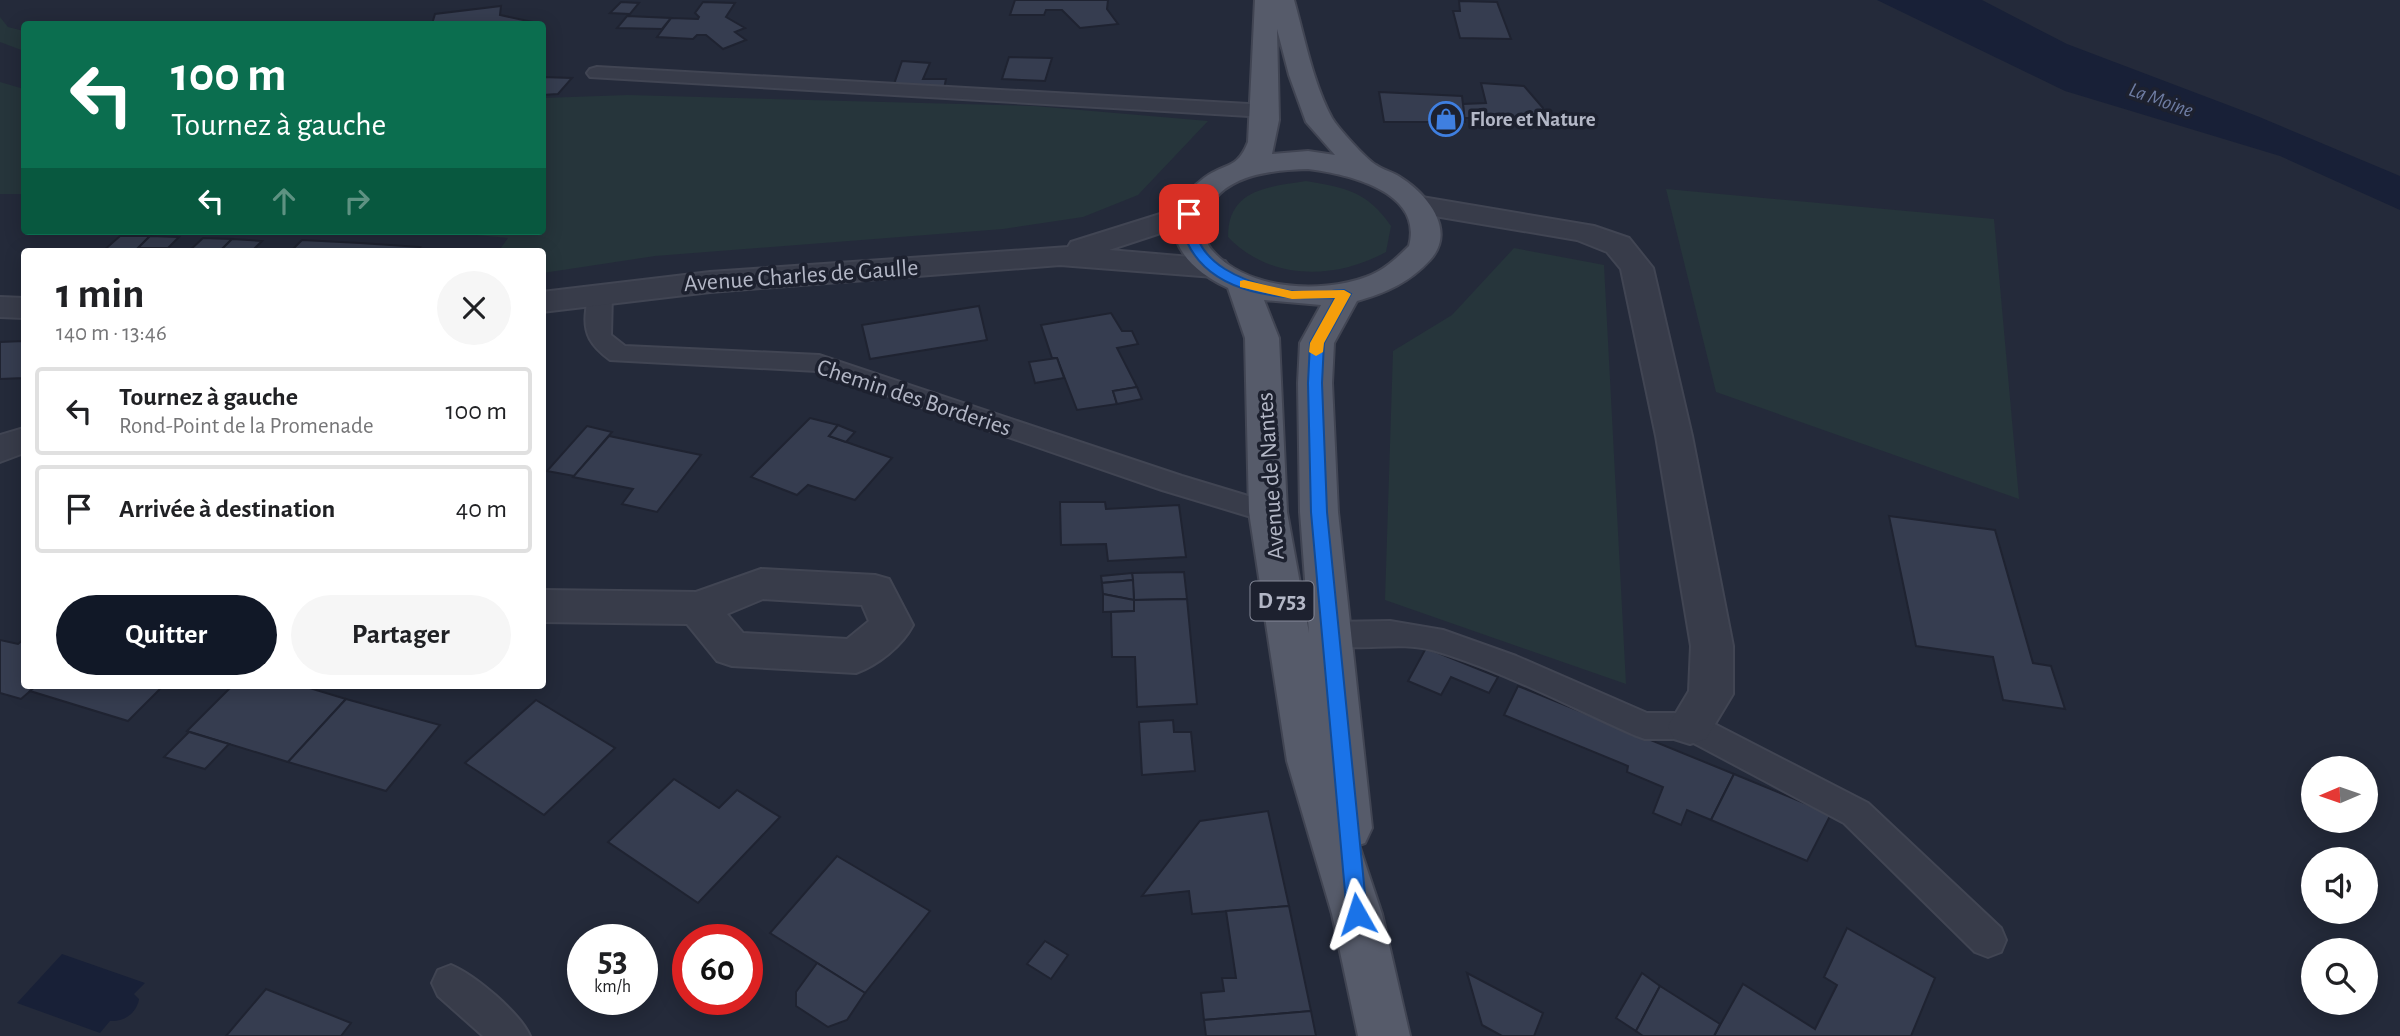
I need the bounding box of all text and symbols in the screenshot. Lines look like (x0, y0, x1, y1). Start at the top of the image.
icon: left (56, 49, 147, 140)
text: 100 m (171, 51, 287, 100)
water label: La Moine (2126, 79, 2196, 121)
shop icon: Flore et Nature (1427, 100, 1465, 138)
text: Tournez à gauche (171, 109, 386, 141)
place label: Flore et Nature (1470, 109, 1596, 130)
icon: left (192, 182, 230, 220)
icon: ahead (265, 182, 303, 220)
icon: right (338, 182, 376, 220)
pin (1159, 184, 1219, 244)
icon: arrive (1170, 195, 1208, 233)
street label: Avenue Charles de Gaulle (683, 256, 919, 296)
button: close (437, 271, 511, 345)
text: 1 min (56, 273, 145, 315)
text: 140 m · 13:46 (56, 322, 167, 345)
street label: Chemin des Borderies (814, 355, 1014, 441)
text: Tournez à gauche (119, 384, 298, 410)
street label: Avenue de Nantes (1253, 391, 1289, 561)
icon: left (60, 392, 98, 430)
text: 100 m (446, 398, 507, 424)
text: Rond-Point de la Promenade (119, 415, 374, 438)
icon: arrive (60, 490, 98, 528)
text: Arrivée à destination (119, 496, 335, 522)
text: 40 m (456, 496, 507, 522)
road number: D 753 (1250, 582, 1314, 621)
button: Quitter (56, 595, 277, 675)
button: Partager (291, 595, 511, 675)
north arrow (2301, 756, 2378, 833)
map controls (2301, 756, 2378, 1015)
button: sound (2301, 847, 2378, 924)
position arrow (1320, 877, 1394, 951)
speed limit sign: 60 (672, 924, 763, 1015)
button: search (2301, 938, 2378, 1015)
text: 53 (597, 943, 628, 978)
text: km/h (594, 978, 631, 996)

